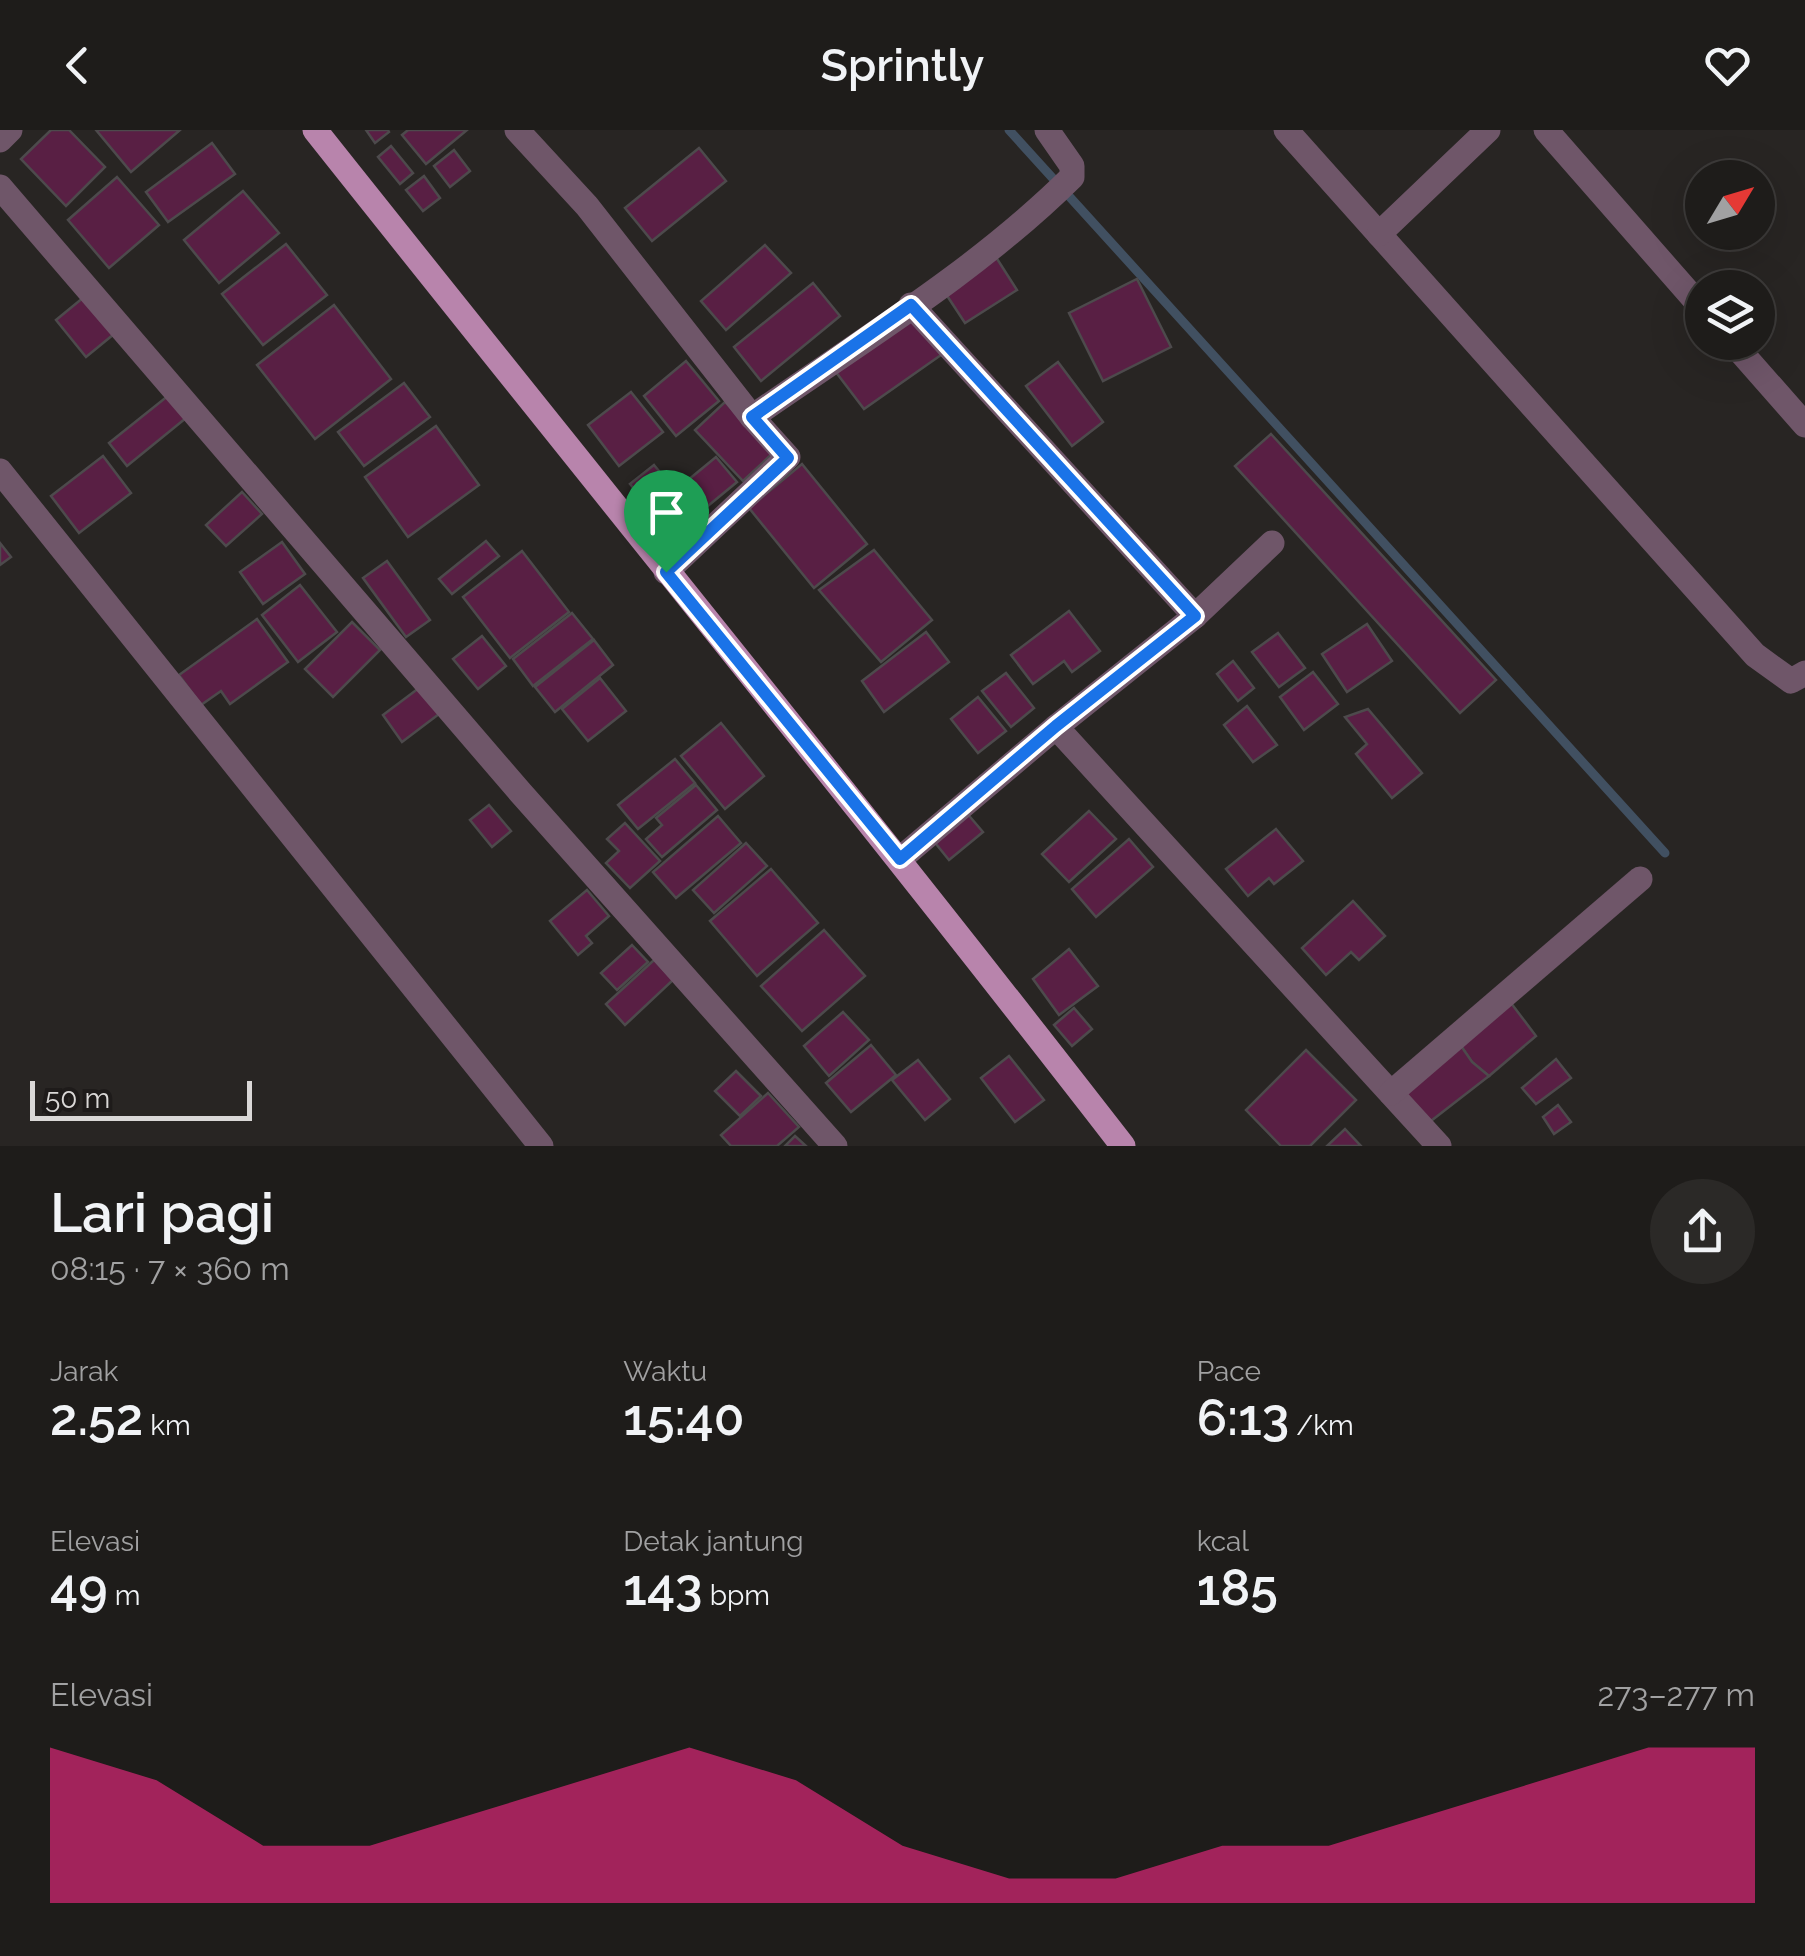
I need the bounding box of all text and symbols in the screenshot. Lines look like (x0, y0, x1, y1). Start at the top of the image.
icon: back (50, 38, 105, 93)
icon: heart (1700, 38, 1755, 93)
text: Sprintly (821, 39, 984, 92)
north arrow (1685, 160, 1775, 250)
map controls (1685, 160, 1775, 360)
button: layers (1685, 270, 1775, 360)
pin (624, 470, 709, 573)
icon: arrive (639, 485, 694, 540)
scale bar (30, 1076, 252, 1120)
text: 50 m (45, 1082, 110, 1115)
button: share (1650, 1179, 1755, 1284)
text: Lari pagi (50, 1180, 274, 1245)
text: 08:15 · 7 × 360 m (50, 1250, 290, 1287)
text: Jarak (50, 1355, 118, 1388)
text: Waktu (623, 1355, 707, 1388)
text: Pace (1197, 1355, 1261, 1388)
text: 2.52 (50, 1388, 143, 1447)
text: 15:40 (623, 1388, 744, 1447)
text: 6:13 (1197, 1388, 1289, 1447)
text: km (143, 1409, 191, 1442)
text: /km (1289, 1409, 1354, 1442)
text: Elevasi (50, 1525, 140, 1558)
text: Detak jantung (623, 1525, 804, 1558)
text: kcal (1197, 1525, 1249, 1558)
text: 49 (50, 1558, 108, 1617)
text: 143 (623, 1558, 703, 1617)
text: 185 (1197, 1558, 1278, 1617)
text: m (108, 1579, 141, 1612)
text: bpm (703, 1579, 770, 1612)
text: Elevasi (50, 1676, 153, 1713)
text: 273–277 m (1598, 1676, 1755, 1713)

